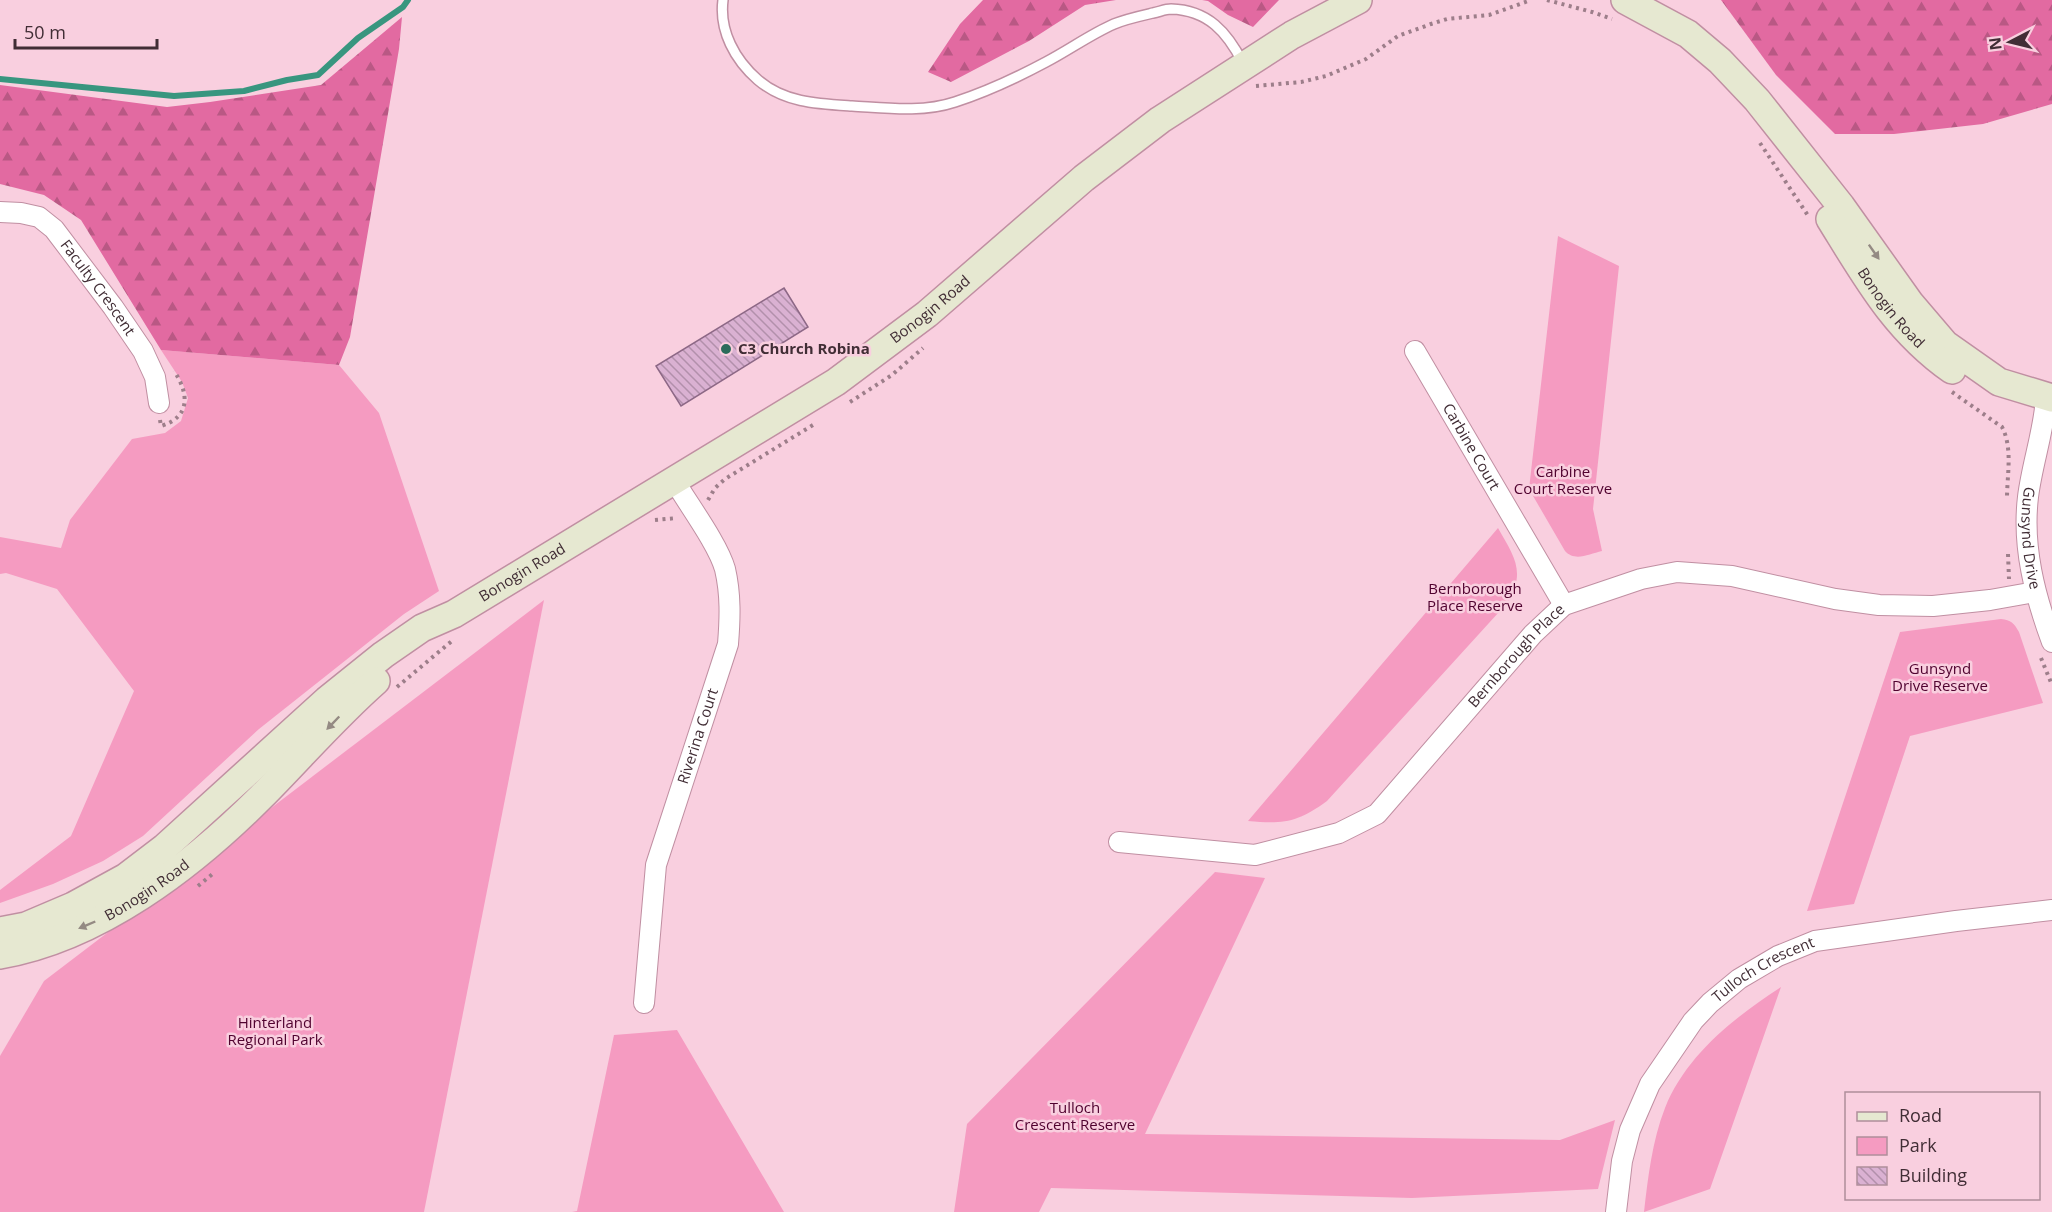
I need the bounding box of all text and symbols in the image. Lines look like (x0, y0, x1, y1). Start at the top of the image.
scale bar (15, 12, 158, 50)
north arrow (1980, 12, 2040, 72)
text: 50 m (24, 20, 66, 44)
text: N (1983, 36, 2007, 52)
street label: Faculty Crescent (57, 235, 141, 339)
one-way arrow (1868, 244, 1879, 260)
street label: Bonogin Road (1854, 263, 1930, 352)
street label: Bonogin Road (885, 270, 974, 347)
place label: C3 Church Robina (738, 338, 870, 358)
marker: C3 Church Robina (719, 342, 733, 356)
street label: Carbine Court (1439, 399, 1505, 493)
park label: Carbine Court Reserve (1514, 461, 1612, 498)
street label: Gunsynd Drive (2017, 486, 2046, 591)
street label: Bonogin Road (475, 538, 569, 606)
park label: Bernborough Place Reserve (1427, 578, 1523, 615)
street label: Bernborough Place (1463, 599, 1568, 711)
park label: Gunsynd Drive Reserve (1892, 658, 1988, 695)
street label: Riverina Court (672, 685, 722, 786)
one-way arrow (326, 716, 340, 731)
street label: Bonogin Road (101, 854, 193, 925)
one-way arrow (78, 921, 95, 930)
street label: Tulloch Crescent (1707, 931, 1817, 1006)
park label: Hinterland Regional Park (227, 1012, 323, 1049)
legend (1845, 1092, 2040, 1200)
park label: Tulloch Crescent Reserve (1015, 1097, 1135, 1134)
text: Road (1899, 1103, 1942, 1127)
text: Park (1899, 1133, 1937, 1157)
text: Building (1899, 1163, 1967, 1187)

